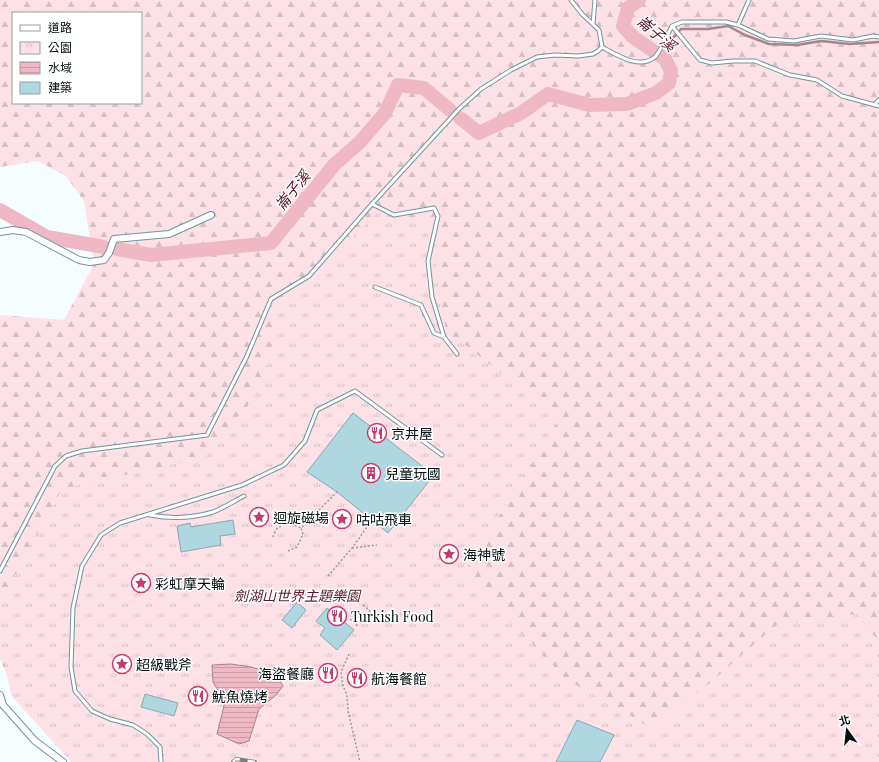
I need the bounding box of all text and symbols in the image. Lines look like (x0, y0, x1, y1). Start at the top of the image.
water label: 崙子溪 (633, 11, 682, 57)
legend (12, 12, 142, 104)
text: 道路 (48, 19, 72, 35)
text: 公園 (48, 39, 72, 55)
text: 水域 (48, 59, 72, 75)
text: 建築 (48, 79, 72, 95)
water label: 崙子溪 (270, 165, 315, 214)
restaurant icon: 京丼屋 (366, 422, 388, 444)
place label: 京丼屋 (391, 424, 433, 443)
building icon: 兒童玩國 (360, 462, 382, 484)
place label: 兒童玩國 (385, 464, 441, 483)
place icon: 迴旋磁場 (248, 506, 270, 528)
place label: 迴旋磁場 (273, 508, 329, 527)
place icon: 咕咕飛車 (331, 508, 353, 530)
place label: 咕咕飛車 (356, 510, 412, 529)
place icon: 海神號 (438, 543, 460, 565)
place label: 海神號 (463, 545, 505, 564)
place icon: 彩虹摩天輪 (130, 572, 152, 594)
place label: 彩虹摩天輪 (155, 574, 225, 593)
park label: 劍湖山世界主題樂園 (234, 586, 362, 605)
restaurant icon: Turkish Food (326, 605, 348, 627)
place label: Turkish Food (351, 607, 434, 626)
place icon: 超級戰斧 (111, 653, 133, 675)
place label: 超級戰斧 (136, 655, 192, 674)
restaurant icon: 海盜餐廳 (317, 662, 339, 684)
place label: 海盜餐廳 (258, 664, 314, 683)
restaurant icon: 航海餐館 (346, 667, 368, 689)
place label: 航海餐館 (371, 669, 427, 688)
restaurant icon: 魷魚燒烤 (187, 685, 209, 707)
place label: 魷魚燒烤 (212, 687, 268, 706)
north arrow (827, 710, 867, 750)
text: 北 (837, 711, 852, 729)

